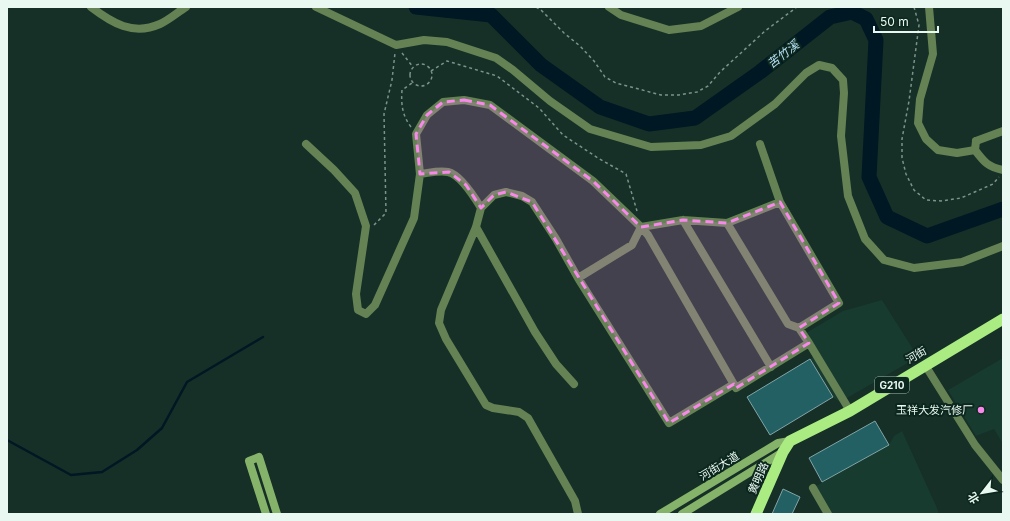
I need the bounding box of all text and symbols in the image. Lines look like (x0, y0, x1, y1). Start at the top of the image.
scale bar (874, 8, 938, 34)
text: 50 m (880, 14, 909, 29)
water label: 苦竹溪 (764, 36, 803, 71)
street label: 河街 (903, 343, 929, 367)
road number: G210 (875, 377, 909, 393)
place label: 玉祥大发汽修厂 (896, 403, 973, 417)
marker: 玉祥大发汽修厂 (976, 405, 986, 415)
street label: 河街大道 (697, 449, 741, 483)
street label: 黄明路 (745, 460, 771, 496)
north arrow (962, 473, 1002, 513)
text: 北 (965, 490, 982, 506)

